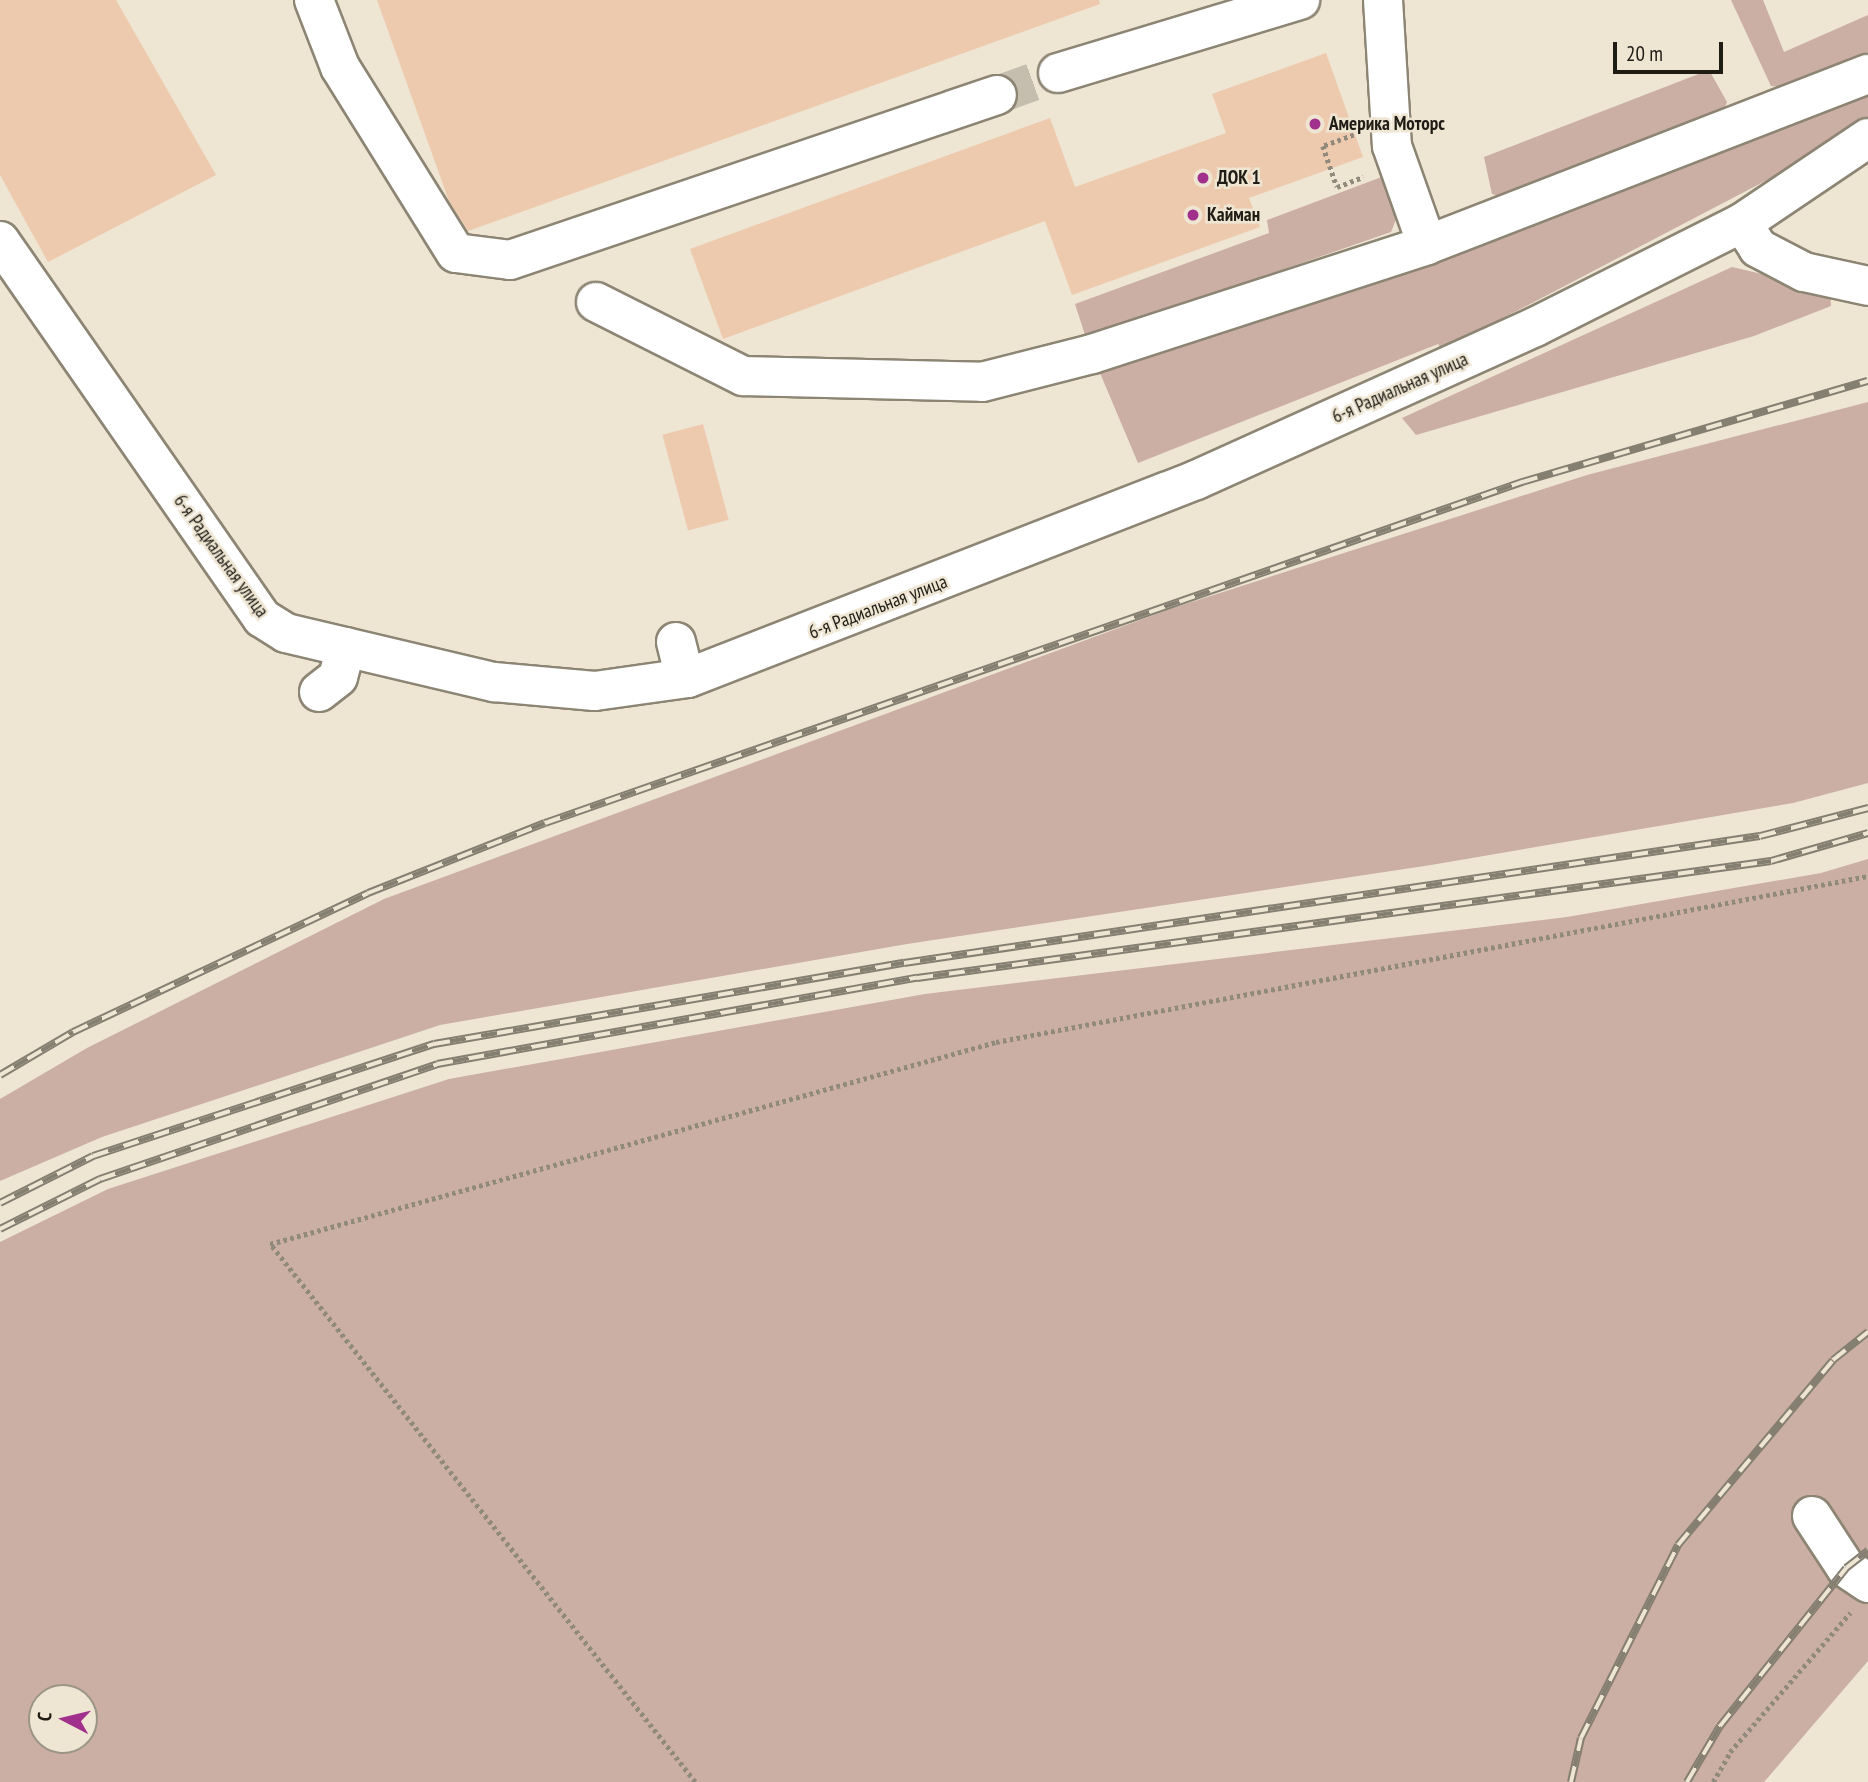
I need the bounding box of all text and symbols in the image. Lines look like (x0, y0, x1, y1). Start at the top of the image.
scale bar (1616, 28, 1726, 72)
text: 20 m (1626, 40, 1663, 67)
place label: Америка Моторс (1329, 113, 1445, 135)
marker: Америка Моторс (1307, 116, 1323, 132)
place label: ДОК 1 (1217, 167, 1261, 189)
marker: ДОК 1 (1195, 170, 1211, 186)
place label: Кайман (1207, 204, 1260, 226)
marker: Кайман (1185, 207, 1201, 223)
street label: 6-я Радиальная улица (1328, 348, 1472, 428)
street label: 6-я Радиальная улица (169, 490, 273, 622)
street label: 6-я Радиальная улица (806, 570, 950, 644)
north arrow (28, 1684, 98, 1754)
text: С (32, 1711, 57, 1722)

